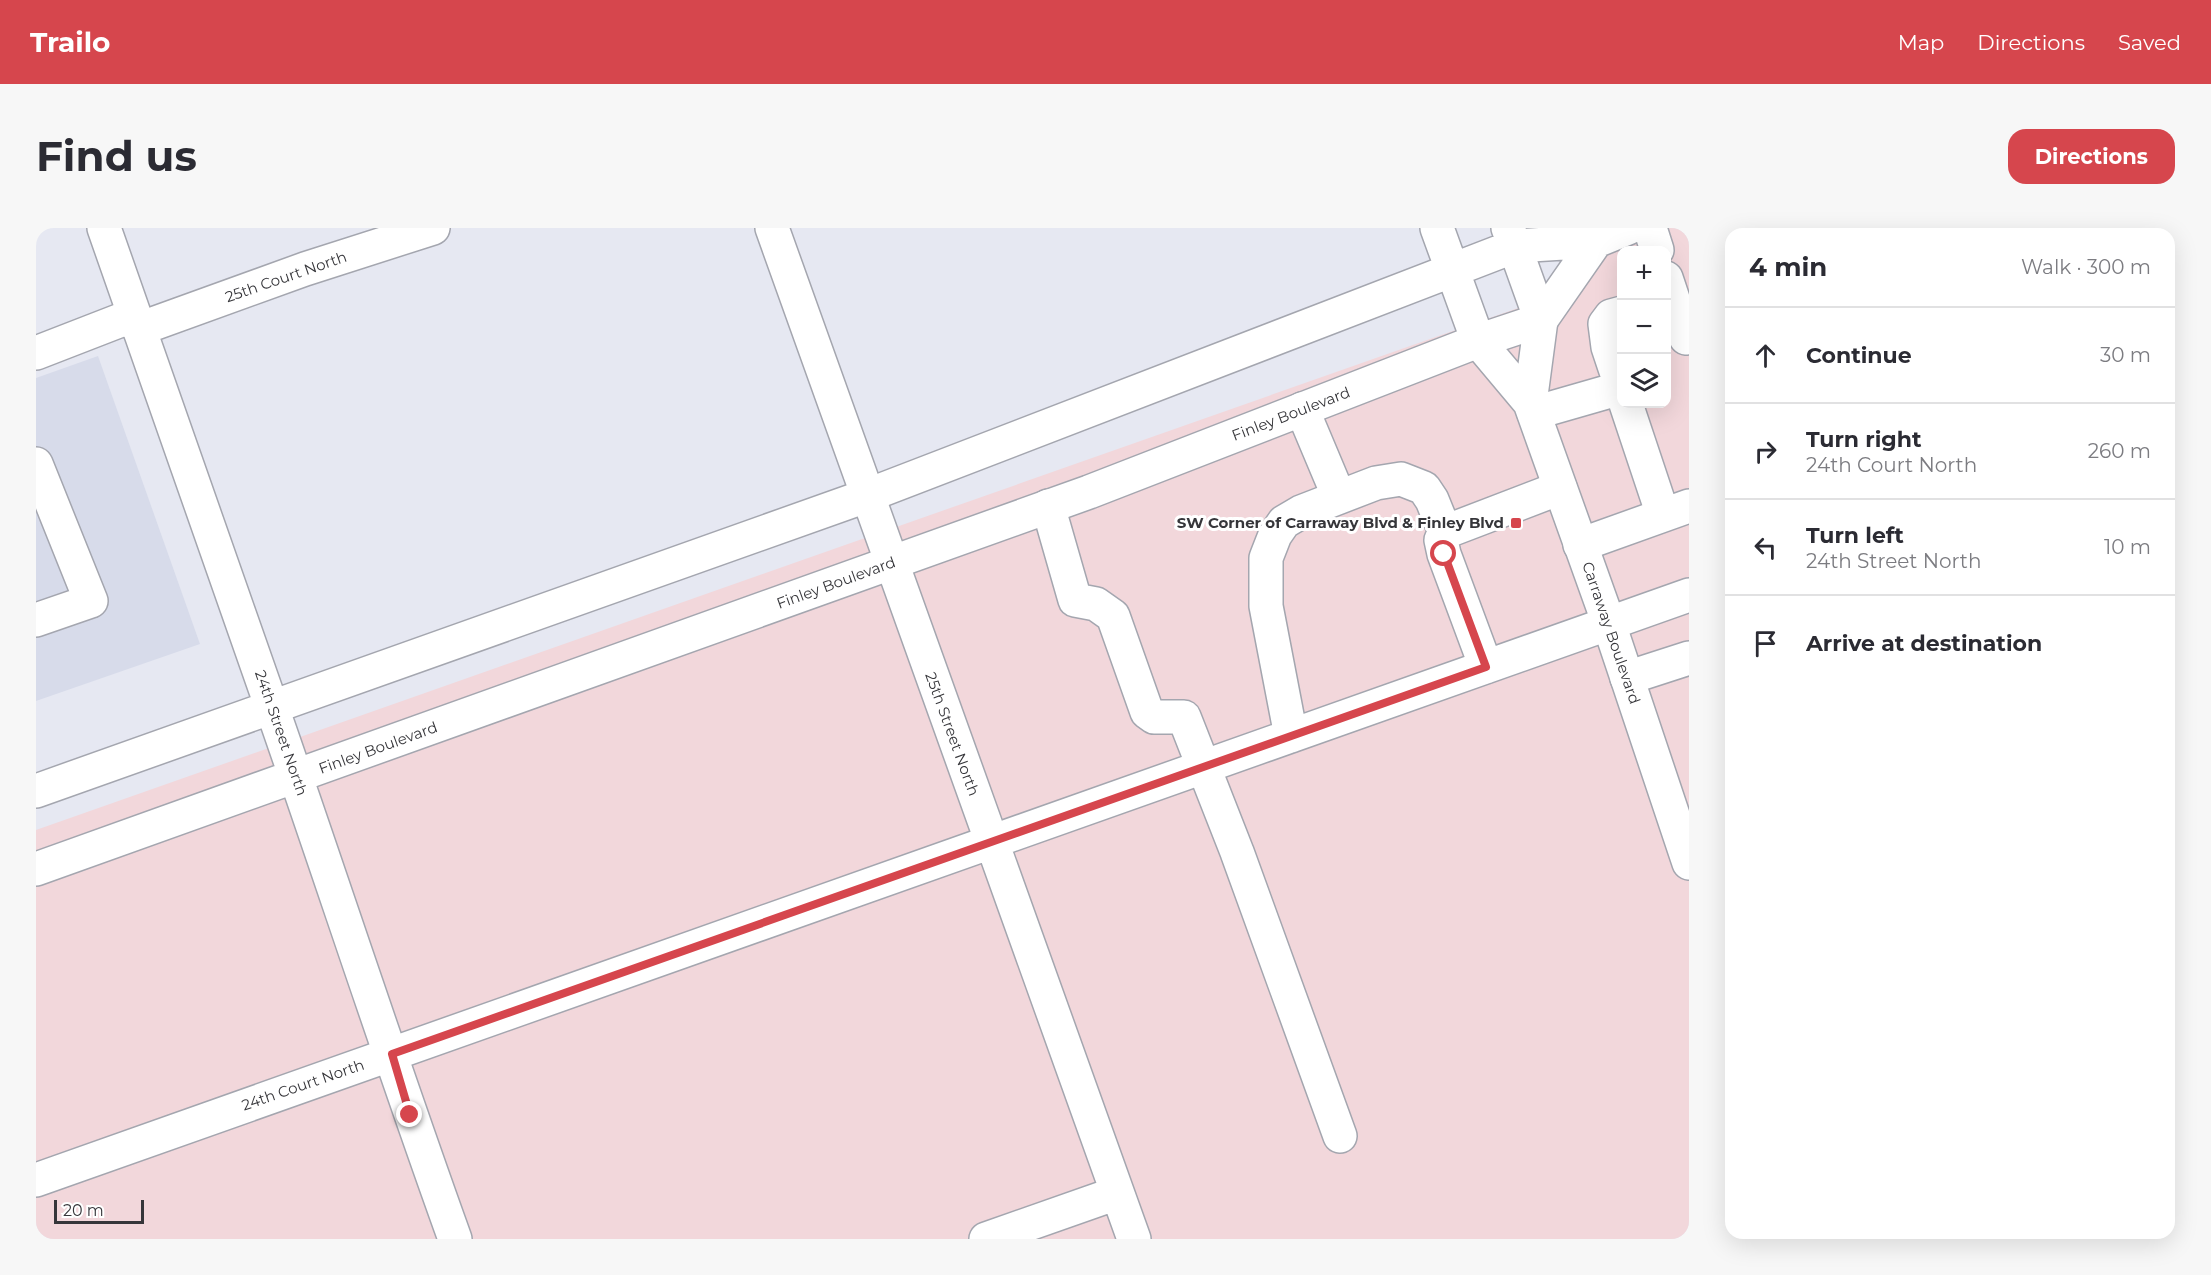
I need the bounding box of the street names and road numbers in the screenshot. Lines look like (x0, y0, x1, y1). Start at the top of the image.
street label: 25th Court North (223, 247, 349, 306)
street label: Finley Boulevard (1229, 382, 1353, 445)
street label: Finley Boulevard (774, 552, 898, 613)
street label: Carraway Boulevard (1578, 559, 1645, 707)
street label: 24th Street North (251, 668, 312, 798)
street label: 25th Street North (921, 669, 984, 798)
street label: Finley Boulevard (316, 717, 440, 778)
street label: 24th Court North (239, 1055, 367, 1114)

